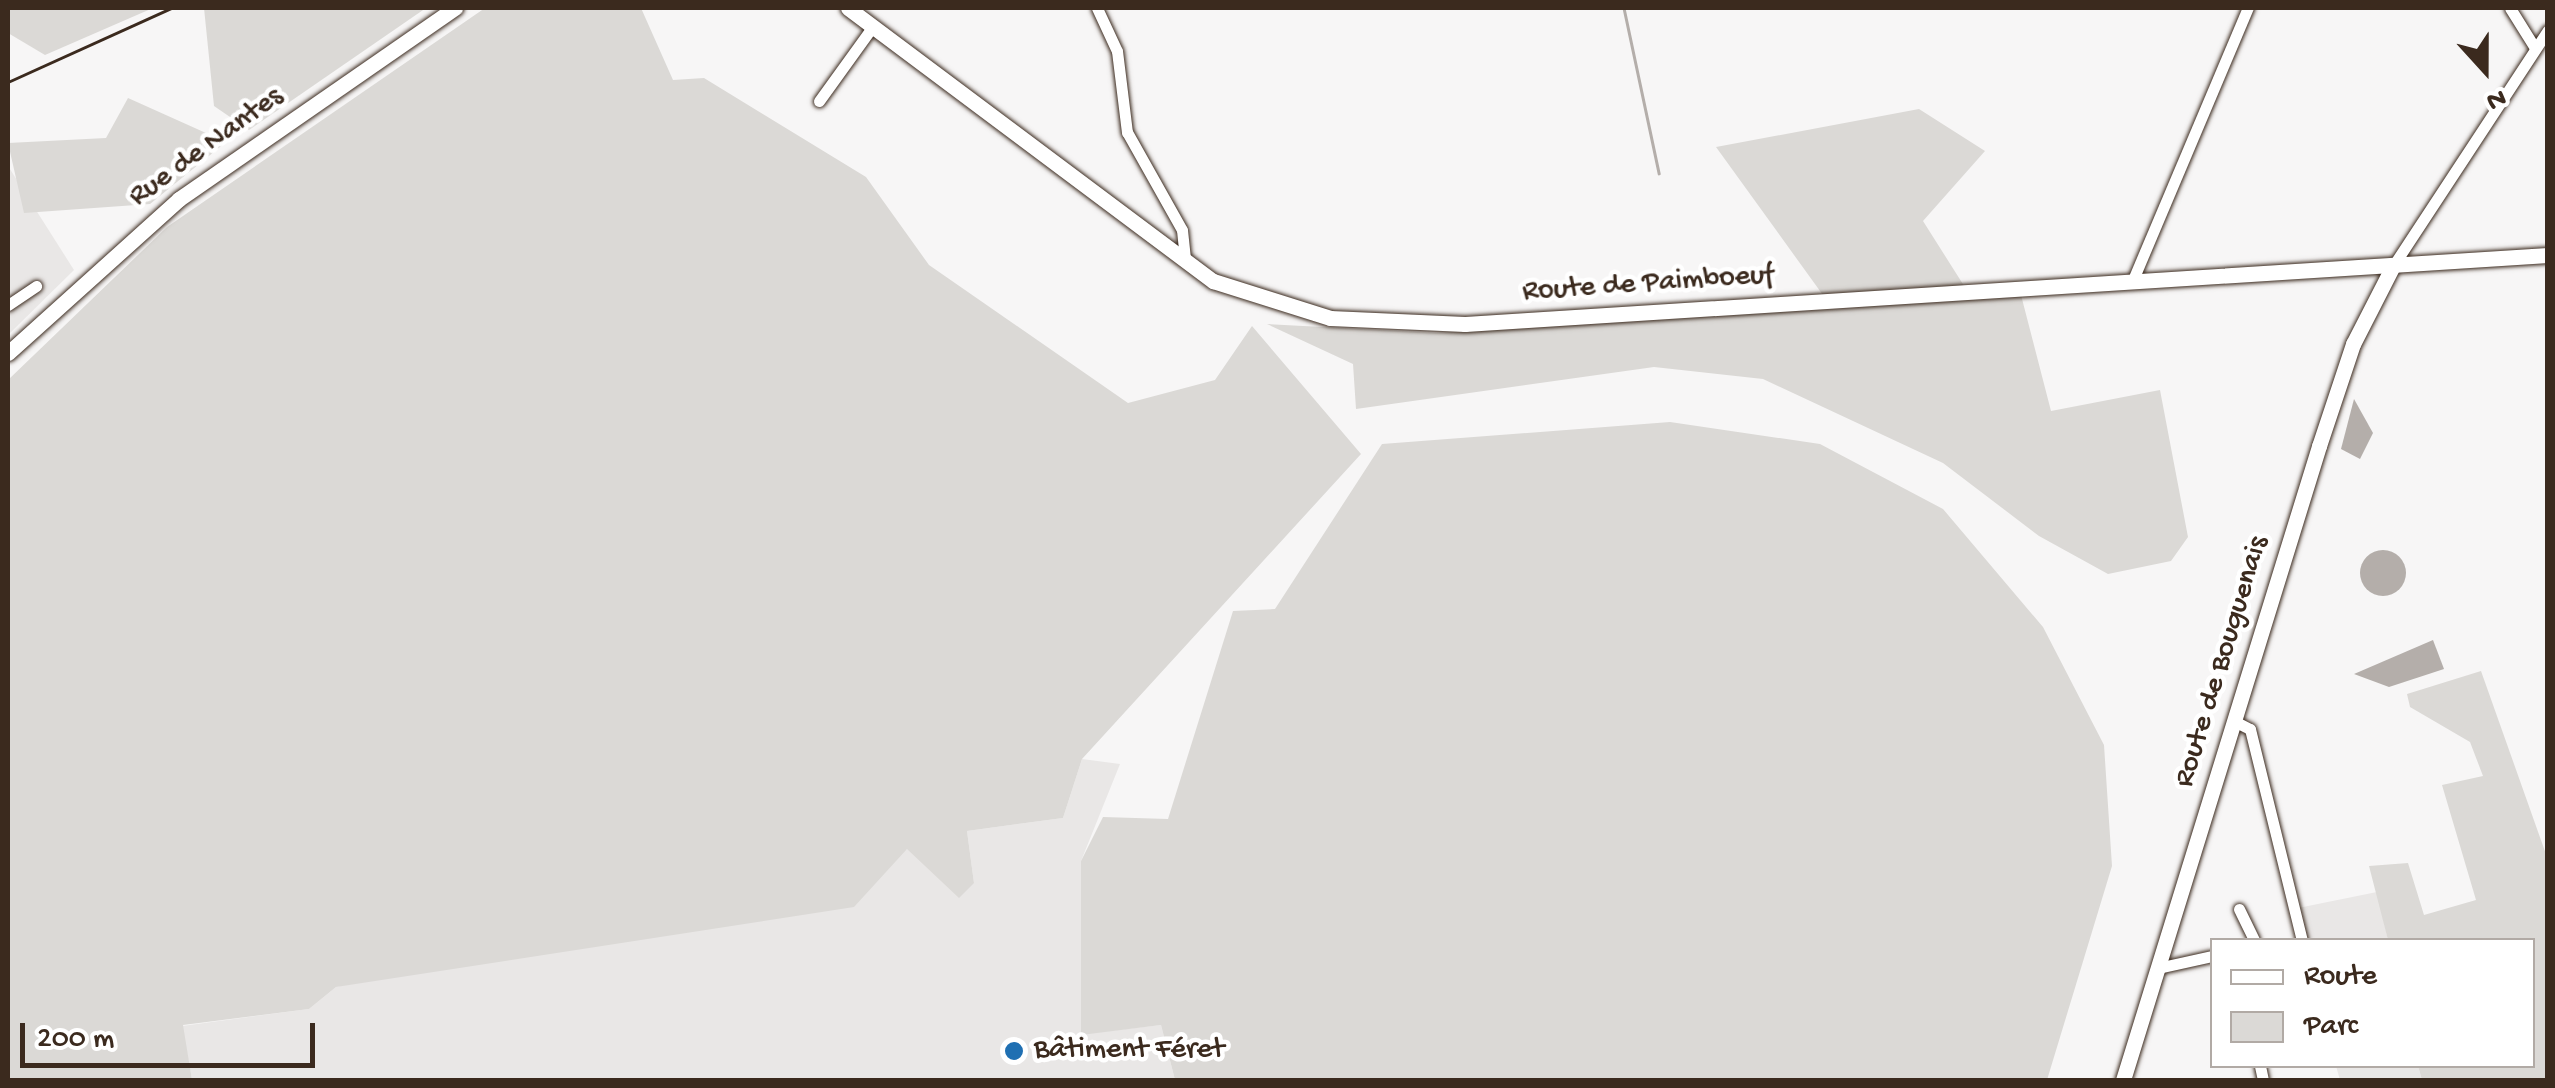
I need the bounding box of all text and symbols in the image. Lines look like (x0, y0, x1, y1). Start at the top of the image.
north arrow (2435, 20, 2535, 120)
street label: Rue de Nantes (123, 80, 291, 216)
text: N (2481, 80, 2510, 117)
street label: Route de Paimboeuf (1521, 258, 1775, 312)
street label: Route de Bouguenais (2168, 532, 2278, 792)
legend (2210, 938, 2535, 1068)
text: Route (2304, 960, 2377, 995)
scale bar (25, 1003, 320, 1065)
text: Parc (2304, 1010, 2358, 1045)
text: 200 m (37, 1023, 114, 1058)
place label: Bâtiment Féret (1034, 1033, 1224, 1069)
marker: Bâtiment Féret (1003, 1040, 1025, 1062)

